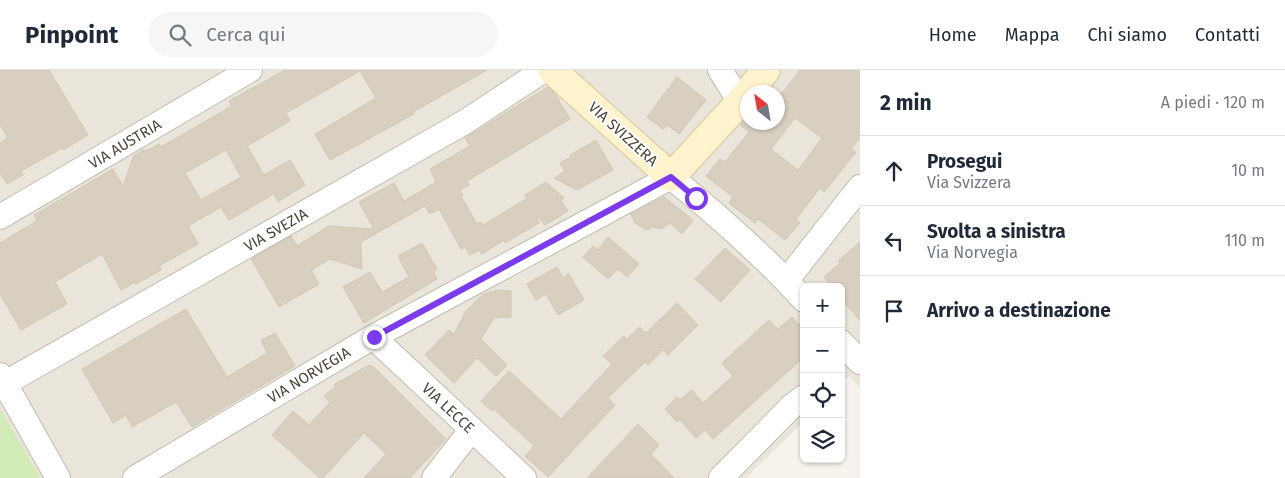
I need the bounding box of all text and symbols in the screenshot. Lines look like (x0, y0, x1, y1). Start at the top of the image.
search box (148, 12, 498, 57)
text: Pinpoint (25, 21, 118, 49)
icon: search (166, 21, 194, 49)
text: Cerca qui (206, 23, 286, 46)
text: Home (929, 24, 977, 46)
text: Mappa (1005, 24, 1059, 46)
text: Chi siamo (1087, 24, 1167, 46)
text: Contatti (1195, 24, 1260, 46)
north arrow (740, 85, 785, 130)
text: 2 min (880, 90, 932, 116)
text: A piedi · 120 m (1161, 93, 1265, 112)
street label: VIA SVIZZERA (585, 98, 662, 170)
street label: VIA AUSTRIA (86, 115, 165, 173)
text: Prosegui (927, 150, 1002, 173)
icon: ahead (880, 157, 908, 185)
text: 10 m (1231, 161, 1265, 180)
text: Via Svizzera (927, 173, 1011, 192)
route start (685, 187, 708, 210)
street label: VIA SVEZIA (241, 204, 311, 255)
text: Svolta a sinistra (927, 220, 1066, 243)
icon: left (880, 227, 908, 255)
text: 110 m (1224, 231, 1265, 250)
text: Via Norvegia (927, 243, 1018, 262)
map controls (800, 283, 845, 463)
button: + (800, 283, 845, 328)
icon: arrive (880, 297, 908, 325)
text: Arrivo a destinazione (927, 299, 1111, 322)
route end (363, 326, 386, 349)
button: − (800, 328, 845, 373)
street label: VIA NORVEGIA (264, 343, 354, 407)
button: locate (800, 373, 845, 418)
street label: VIA LECCE (418, 379, 478, 437)
button: layers (800, 418, 845, 463)

